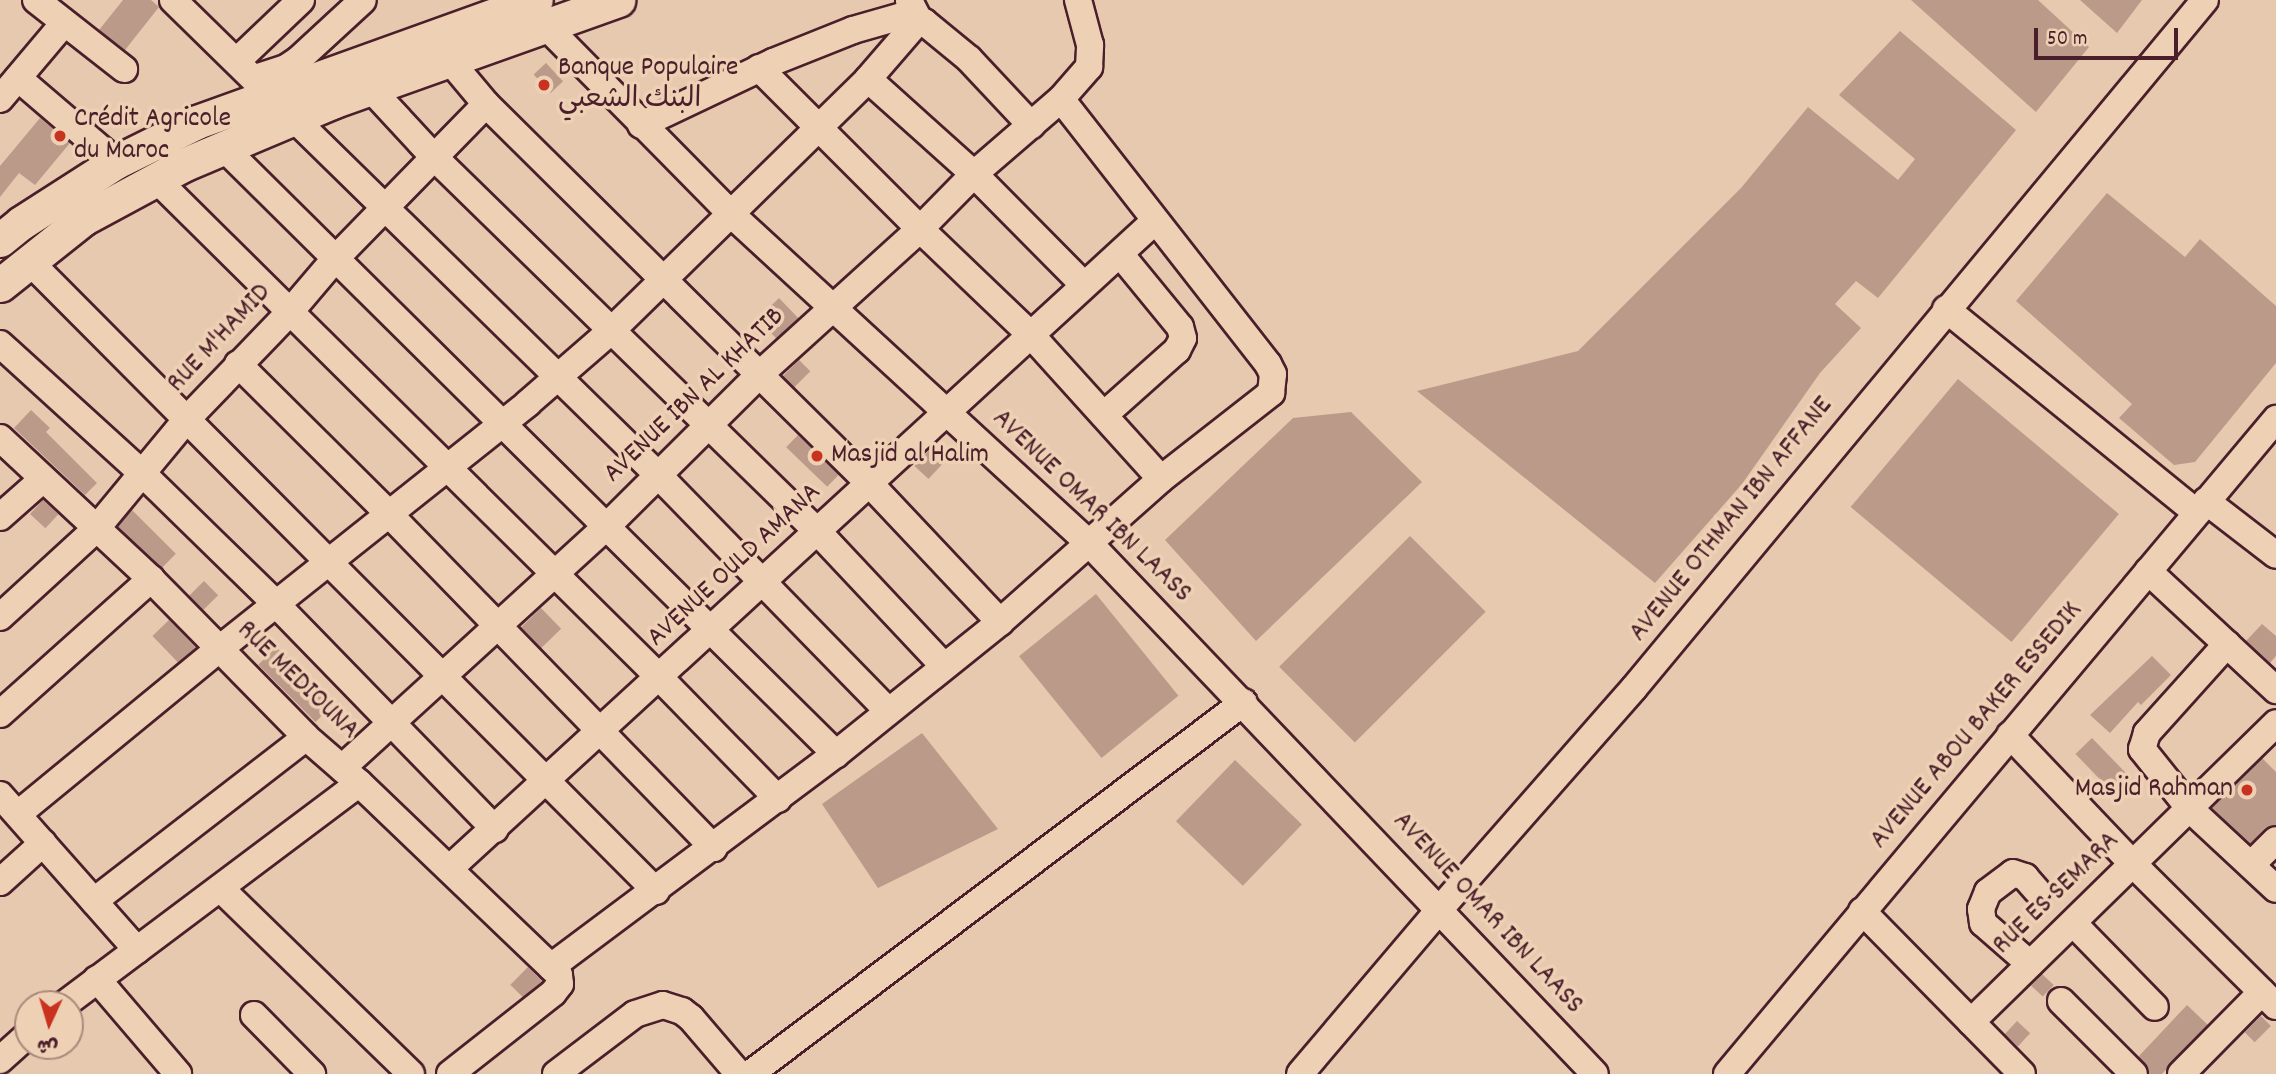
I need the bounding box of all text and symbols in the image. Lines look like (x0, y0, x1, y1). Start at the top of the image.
scale bar (2038, 14, 2182, 58)
text: 50 m (2047, 25, 2087, 55)
place label: Banque Populaire البنك الشعبي (558, 52, 738, 118)
marker: Banque Populaire البنك الشعبي (536, 77, 552, 93)
place label: Crédit Agricole du Maroc (74, 103, 231, 169)
marker: Crédit Agricole du Maroc (52, 128, 68, 144)
street label: RUE M'HAMID (161, 277, 279, 401)
street label: AVENUE IBN AL KHATIB (597, 301, 793, 491)
street label: AVENUE OTHMAN IBN AFFANE (1623, 391, 1841, 649)
street label: AVENUE OMAR IBN LAASS (984, 403, 1198, 611)
place label: Masjid al Halim (831, 439, 989, 473)
marker: Masjid al Halim (809, 448, 825, 464)
street label: AVENUE OULD AMANA (641, 477, 829, 655)
street label: AVENUE ABOU BAKER ESSEDIK (1864, 595, 2090, 857)
street label: RUE MEDIOUNA (229, 614, 365, 748)
place label: Masjid Rahman (2075, 773, 2233, 807)
marker: Masjid Rahman (2239, 782, 2255, 798)
street label: AVENUE OMAR IBN LAASS (1384, 806, 1590, 1022)
street label: RUE ES SEMARA (1987, 825, 2127, 963)
north arrow (14, 990, 84, 1060)
text: ش (36, 1030, 59, 1059)

